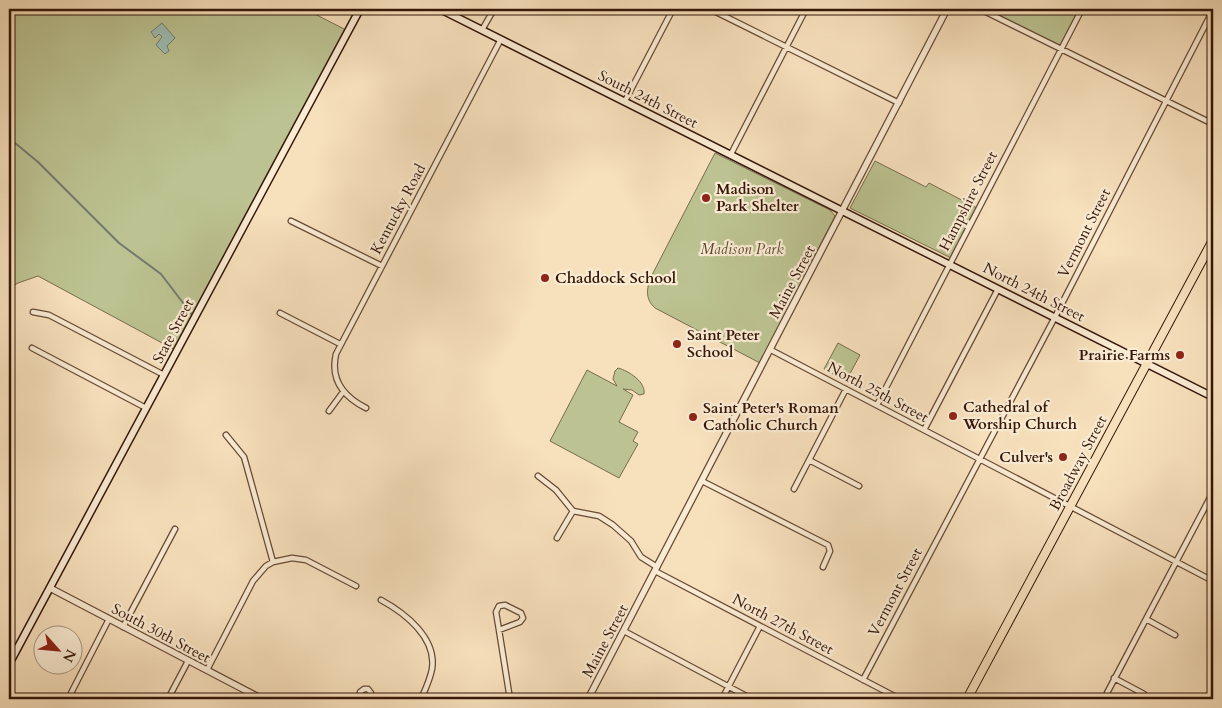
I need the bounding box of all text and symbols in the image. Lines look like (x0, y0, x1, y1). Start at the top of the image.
street label: South 24th Street (595, 65, 701, 133)
street label: Hampshire Street (934, 147, 1002, 254)
street label: Kentucky Road (366, 160, 430, 258)
place label: Madison Park Shelter (716, 179, 800, 216)
street label: Vermont Street (1053, 185, 1115, 281)
marker: Madison Park Shelter (700, 192, 712, 204)
park label: Madison Park (700, 239, 784, 259)
street label: Maine Street (764, 242, 820, 322)
street label: North 24th Street (980, 258, 1089, 326)
place label: Chaddock School (555, 268, 677, 288)
marker: Chaddock School (539, 272, 551, 284)
street label: State Street (148, 295, 198, 367)
place label: Saint Peter School (687, 325, 761, 362)
marker: Saint Peter School (671, 338, 683, 350)
place label: Prairie Farms (1079, 345, 1170, 365)
marker: Prairie Farms (1174, 349, 1186, 361)
street label: North 25th Street (824, 357, 932, 427)
place label: Cathedral of Worship Church (962, 397, 1078, 434)
place label: Saint Peter's Roman Catholic Church (703, 398, 839, 435)
marker: Cathedral of Worship Church (947, 410, 959, 422)
marker: Saint Peter's Roman Catholic Church (687, 411, 699, 423)
street label: Broadway Street (1045, 412, 1112, 514)
place label: Culver's (999, 447, 1053, 467)
marker: Culver's (1057, 451, 1069, 463)
street label: Vermont Street (863, 544, 927, 640)
street label: North 27th Street (729, 589, 837, 659)
street label: South 30th Street (108, 599, 214, 668)
street label: Maine Street (577, 601, 633, 681)
north arrow (32, 626, 82, 676)
text: N (58, 646, 80, 665)

